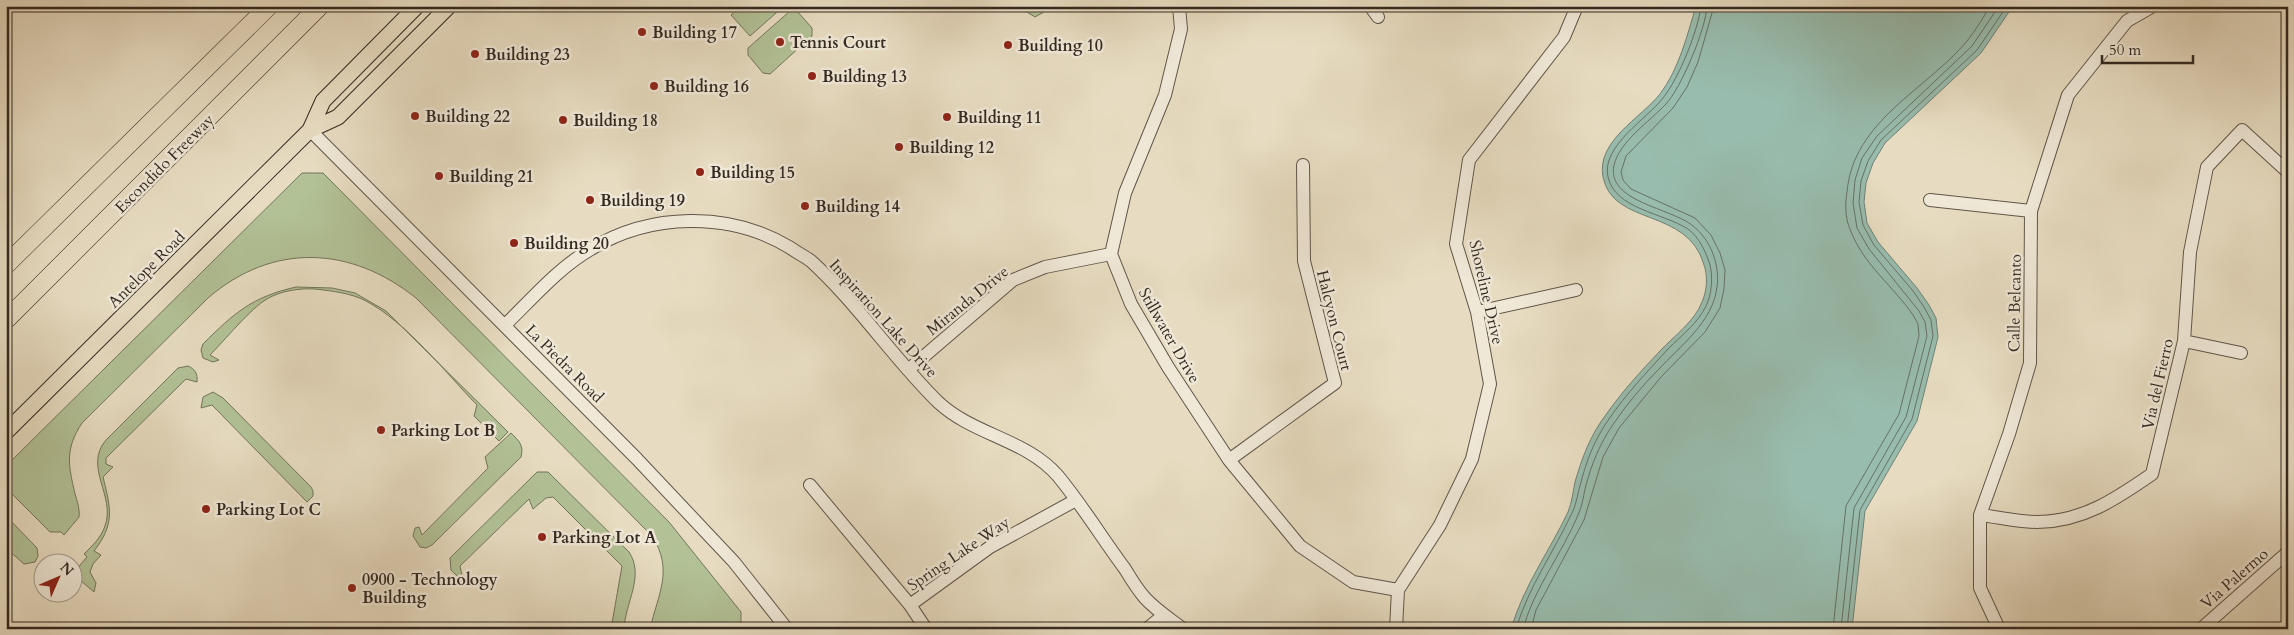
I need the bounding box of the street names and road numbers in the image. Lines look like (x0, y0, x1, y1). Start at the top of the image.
street label: Escondido Freeway (110, 109, 220, 218)
street label: Antelope Road (103, 226, 190, 313)
street label: Shoreline Drive (1463, 238, 1509, 347)
street label: Calle Belcanto (2003, 253, 2027, 352)
street label: Inspiration Lake Drive (824, 255, 943, 383)
street label: Miranda Drive (922, 261, 1013, 341)
street label: Halcyon Court (1311, 268, 1357, 373)
street label: Stillwater Drive (1133, 284, 1205, 387)
street label: La Piedra Road (520, 320, 609, 408)
street label: Via del Fierro (2137, 336, 2179, 432)
street label: Spring Lake Way (903, 511, 1014, 596)
street label: Via Palermo (2196, 543, 2274, 614)

